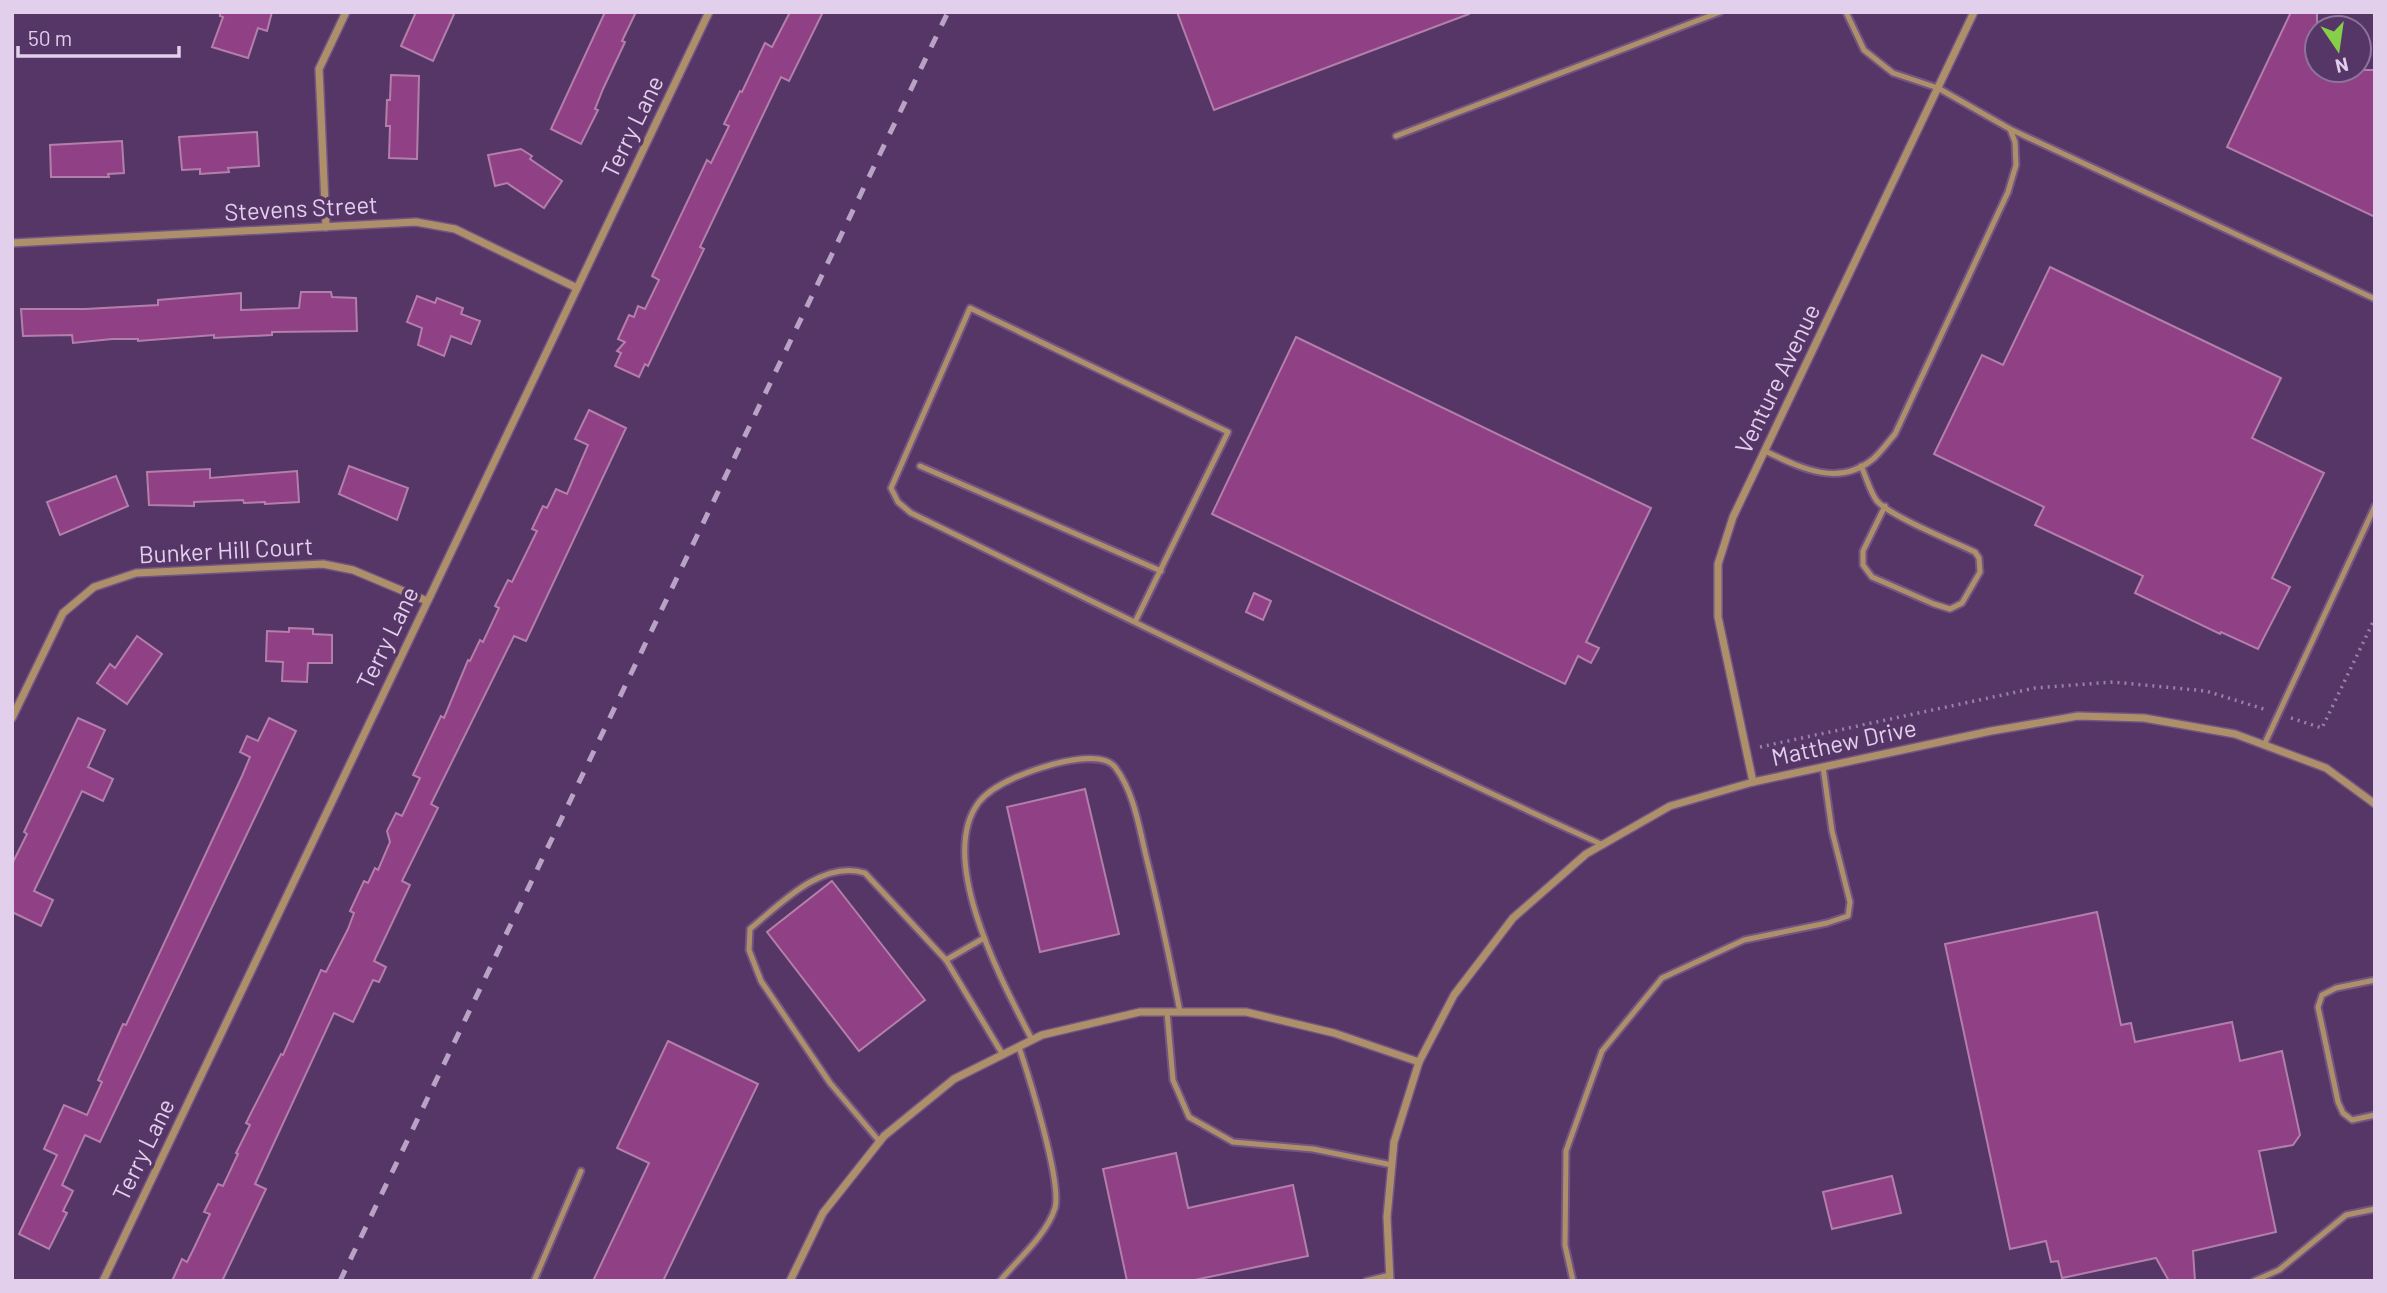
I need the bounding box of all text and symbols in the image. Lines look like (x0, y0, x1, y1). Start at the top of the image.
scale bar (18, 14, 178, 58)
north arrow (2303, 14, 2373, 84)
text: 50 m (28, 25, 72, 50)
text: N (2333, 53, 2351, 79)
street label: Terry Lane (594, 70, 669, 182)
street label: Stevens Street (224, 189, 378, 226)
street label: Venture Avenue (1728, 299, 1825, 458)
street label: Bunker Hill Court (138, 530, 314, 569)
street label: Terry Lane (349, 581, 424, 693)
street label: Matthew Drive (1768, 712, 1919, 771)
street label: Terry Lane (105, 1093, 180, 1205)

